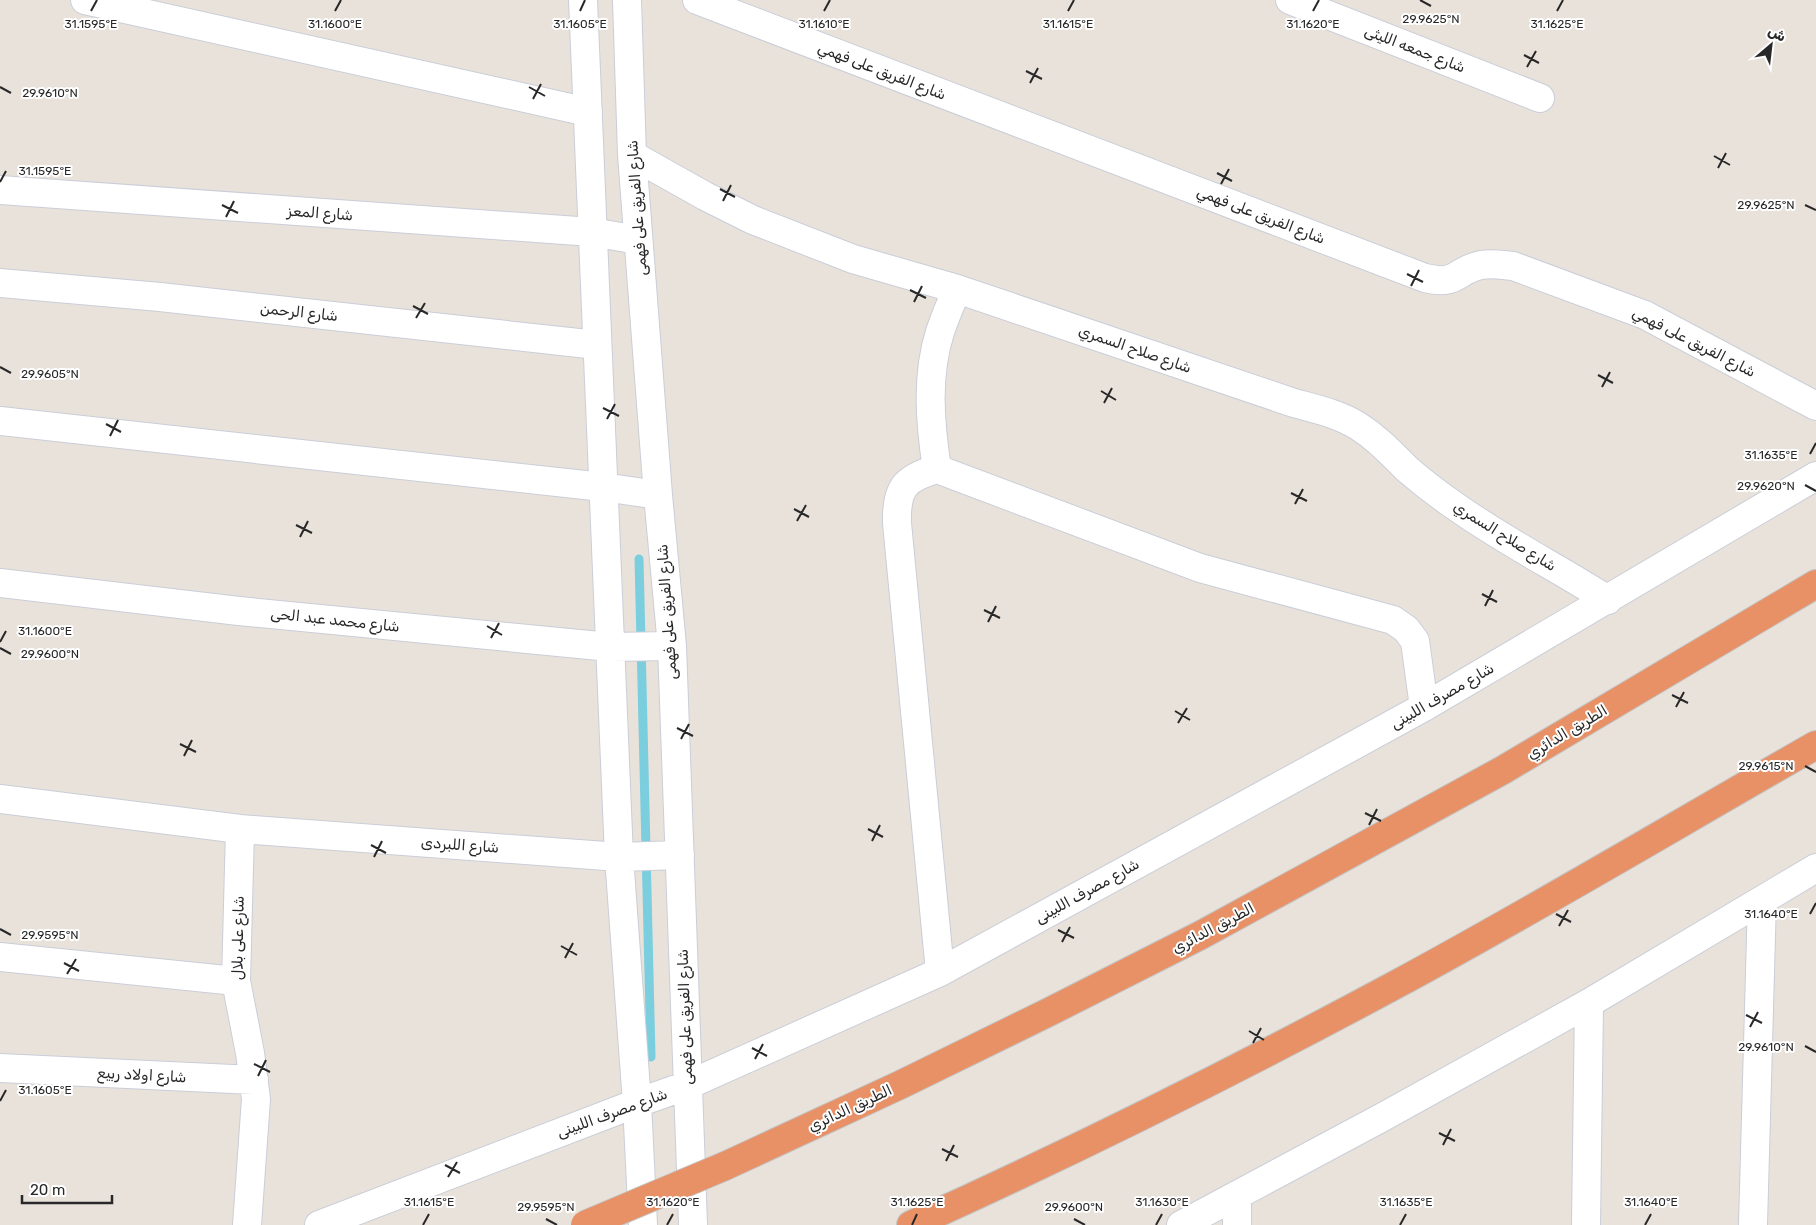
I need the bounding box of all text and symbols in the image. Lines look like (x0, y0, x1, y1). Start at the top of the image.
text: 29.9625°N (1402, 12, 1460, 26)
text: 31.1595°E (65, 17, 117, 31)
text: 31.1600°E (308, 17, 362, 31)
text: 31.1605°E (553, 17, 607, 31)
text: 31.1610°E (798, 17, 850, 31)
text: 31.1615°E (1043, 17, 1093, 31)
text: 31.1620°E (1286, 17, 1340, 31)
text: 31.1625°E (1531, 17, 1583, 31)
north arrow (1746, 20, 1796, 70)
street label: شارع جمعه الليثى (1361, 22, 1468, 78)
text: ش (1765, 22, 1789, 46)
street label: شارع الفريق على فهمي (814, 38, 949, 107)
text: 29.9610°N (22, 86, 78, 100)
street label: شارع الفريق على فهمى (623, 139, 653, 276)
text: 31.1595°E (19, 164, 71, 178)
street label: شارع الفريق على فهمي (1193, 182, 1328, 251)
text: 29.9625°N (1737, 198, 1795, 212)
street label: شارع المعز (285, 202, 354, 226)
street label: شارع الرحمن (259, 299, 339, 327)
street label: شارع الفريق على فهمي (1628, 303, 1759, 384)
street label: شارع صلاح السمري (1076, 321, 1194, 379)
text: 29.9605°N (21, 367, 79, 381)
text: 31.1635°E (1745, 448, 1798, 462)
text: 29.9620°N (1737, 479, 1795, 493)
street label: شارع صلاح السمري (1449, 497, 1560, 577)
street label: شارع الفريق على فهمى (653, 543, 683, 680)
street label: شارع محمد عبد الحى (269, 604, 401, 638)
text: 31.1600°E (18, 624, 72, 638)
text: 29.9600°N (21, 647, 79, 661)
street label: شارع مصرف اللبينى (1387, 659, 1498, 735)
street label: الطريق الدائري (1523, 701, 1611, 764)
text: 29.9615°N (1738, 759, 1794, 773)
street label: شارع اللبردى (420, 833, 500, 859)
street label: شارع مصرف اللبينى (1032, 855, 1143, 929)
street label: شارع على بلال (228, 896, 250, 980)
street label: الطريق الدائري (1169, 899, 1258, 958)
text: 31.1640°E (1744, 907, 1798, 921)
text: 29.9595°N (21, 928, 79, 942)
street label: شارع الفريق على فهمى (674, 949, 698, 1085)
text: 29.9610°N (1738, 1040, 1794, 1054)
street label: شارع اولاد ربيع (97, 1064, 187, 1088)
street label: الطريق الدائري (805, 1081, 895, 1136)
text: 31.1605°E (18, 1083, 72, 1097)
street label: شارع مصرف اللبينى (554, 1085, 671, 1143)
scale bar (22, 1172, 112, 1204)
text: 20 m (30, 1181, 65, 1199)
text: 31.1615°E (404, 1195, 454, 1209)
text: 31.1620°E (646, 1195, 700, 1209)
text: 31.1625°E (891, 1195, 943, 1209)
text: 31.1630°E (1135, 1195, 1189, 1209)
text: 31.1635°E (1380, 1195, 1433, 1209)
text: 31.1640°E (1624, 1195, 1678, 1209)
text: 29.9595°N (517, 1200, 575, 1214)
text: 29.9600°N (1045, 1200, 1103, 1214)

